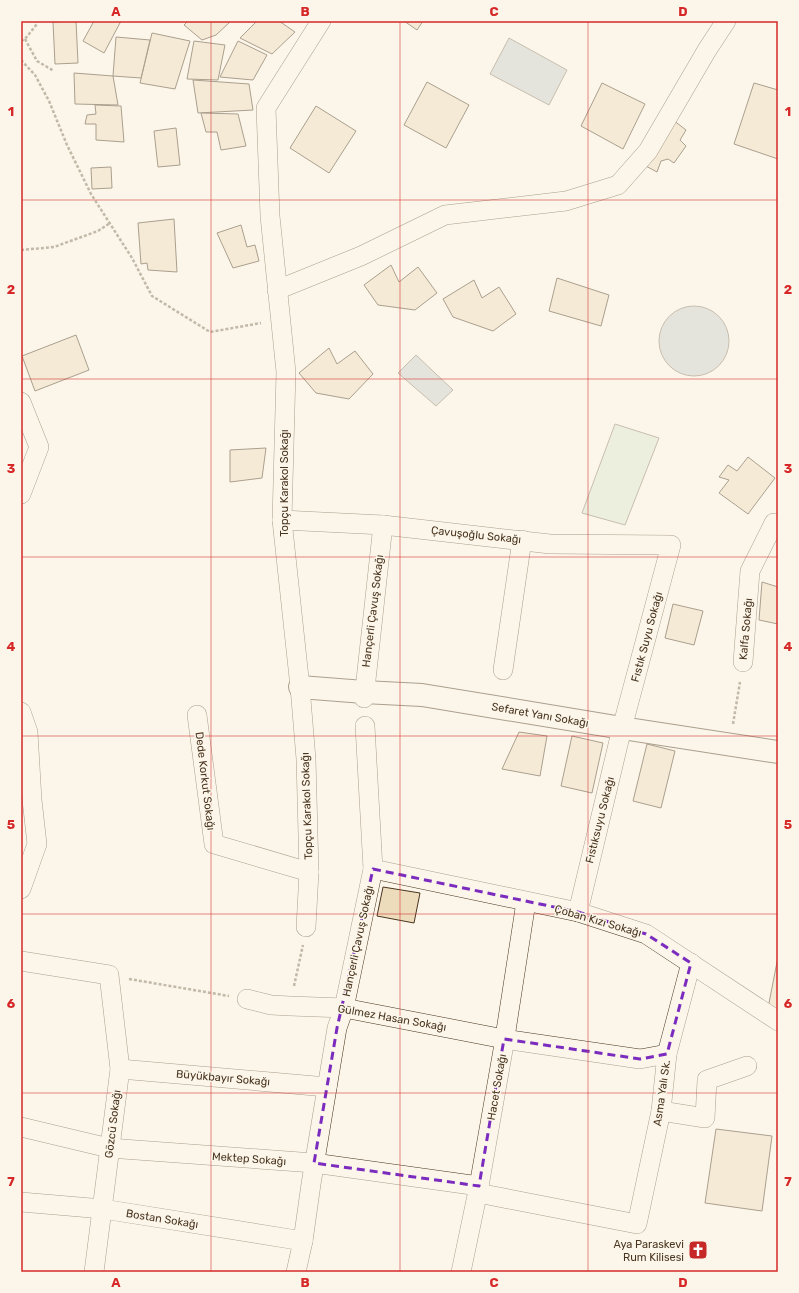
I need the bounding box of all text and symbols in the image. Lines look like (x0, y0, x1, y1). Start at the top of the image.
text: A (111, 4, 121, 19)
text: B (300, 4, 310, 19)
text: C (489, 4, 499, 19)
text: D (678, 4, 688, 19)
text: 1 (8, 104, 14, 119)
text: 1 (785, 104, 791, 119)
text: 2 (7, 282, 15, 297)
text: 2 (784, 282, 792, 297)
street label: Topçu Karakol Sokağı (278, 429, 291, 537)
text: 3 (7, 461, 16, 476)
text: 3 (784, 461, 793, 476)
street label: Çavuşoğlu Sokağı (430, 524, 522, 546)
street label: Hançerli Çavuş Sokağı (360, 554, 386, 668)
street label: Fıstık Suyu Sokağı (629, 590, 665, 684)
street label: Kalfa Sokağı (737, 597, 755, 661)
text: 4 (7, 639, 16, 654)
text: 4 (784, 639, 793, 654)
street label: Sefaret Yanı Sokağı (491, 700, 589, 730)
street label: Dede Korkut Sokağı (193, 731, 217, 831)
street label: Topçu Karakol Sokağı (299, 752, 315, 860)
street label: Fıstıksuyu Sokağı (583, 775, 617, 865)
text: 5 (7, 817, 15, 832)
text: 5 (784, 817, 792, 832)
street label: Hançerli Çavuş Sokağı (340, 884, 376, 998)
street label: Çoban Kızı Sokağı (553, 902, 643, 940)
text: 6 (7, 996, 16, 1011)
text: 6 (784, 996, 793, 1011)
street label: Gülmez Hasan Sokağı (337, 1002, 447, 1034)
street label: Hacet Sokağı (485, 1053, 509, 1121)
street label: Asma Yalı Sk. (651, 1059, 673, 1127)
street label: Büyükbayır Sokağı (176, 1067, 270, 1089)
street label: Gözcü Sokağı (102, 1089, 124, 1159)
street label: Mektep Sokağı (211, 1150, 287, 1168)
text: 7 (7, 1174, 15, 1189)
text: 7 (784, 1174, 792, 1189)
street label: Bostan Sokağı (125, 1207, 199, 1231)
place label: Aya Paraskevi Rum Kilisesi (613, 1238, 684, 1264)
church icon: Aya Paraskevi Rum Kilisesi (687, 1239, 709, 1261)
text: A (111, 1275, 121, 1290)
text: B (300, 1275, 310, 1290)
text: C (489, 1275, 499, 1290)
text: D (678, 1275, 688, 1290)

